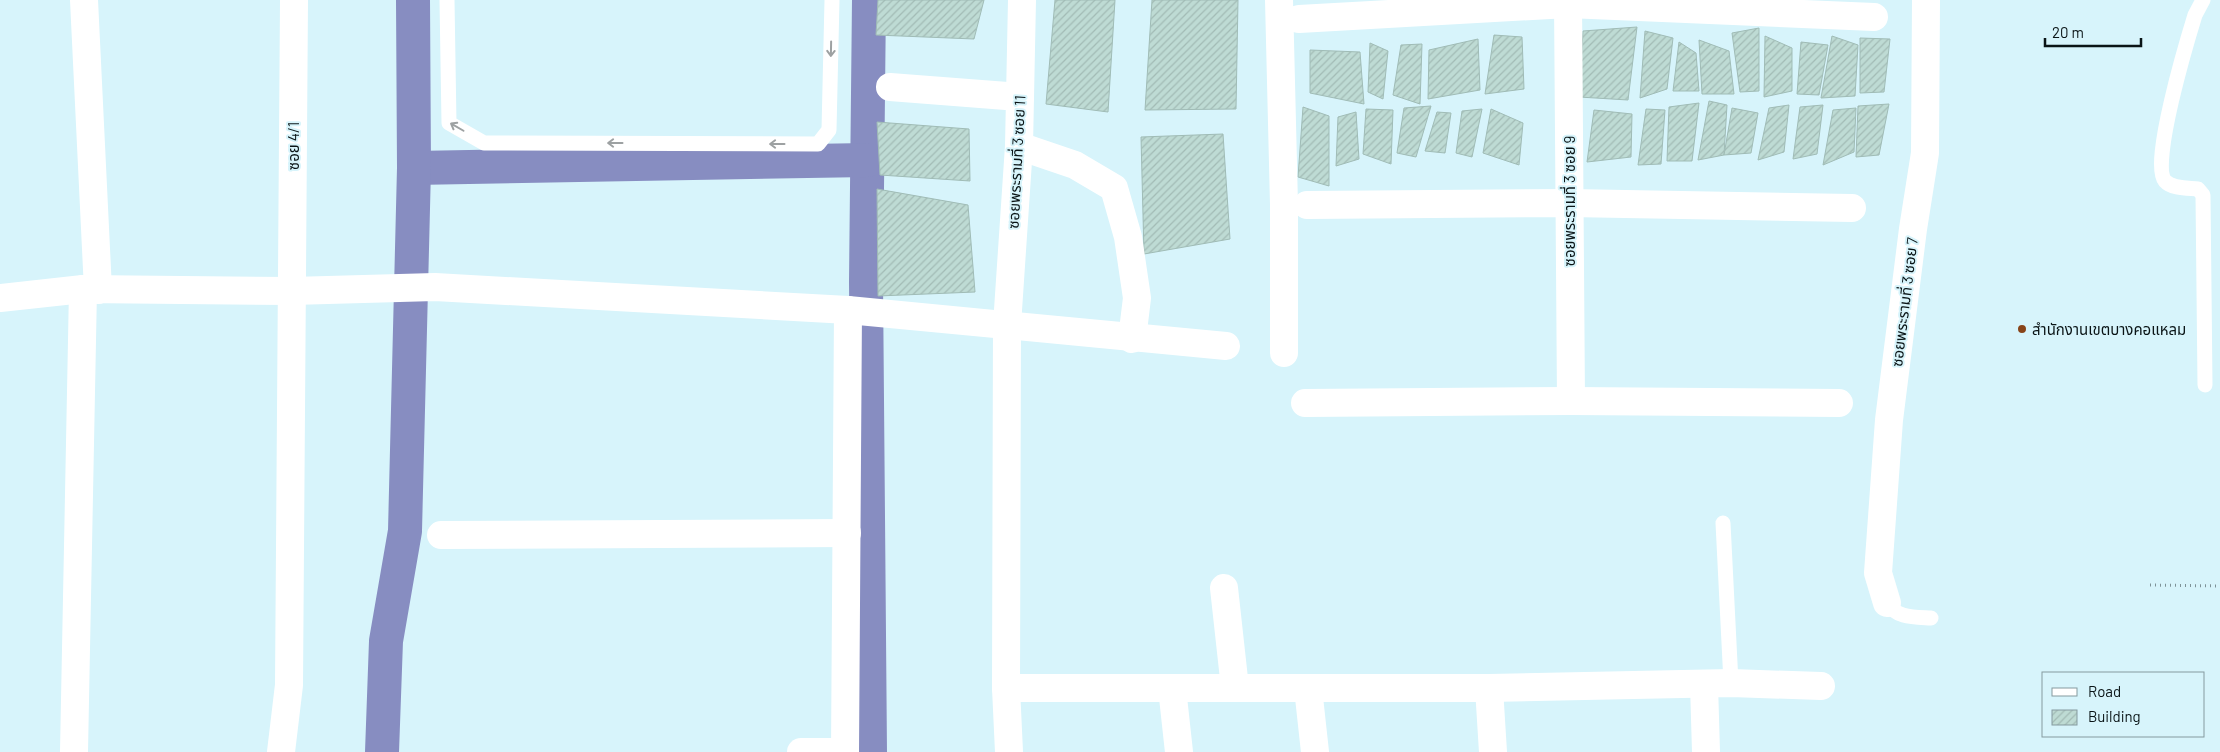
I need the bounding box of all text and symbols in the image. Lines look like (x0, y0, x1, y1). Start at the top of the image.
scale bar (2045, 15, 2141, 47)
text: 20 m (2052, 23, 2084, 41)
one-way arrow (826, 40, 836, 56)
street label: ซอยพระรามที่ 3 ซอย 11 (1003, 95, 1028, 229)
street label: ซอย 4/1 (284, 122, 302, 170)
one-way arrow (450, 122, 464, 132)
street label: ซอยพระรามที่ 3 ซอย 9 (1559, 136, 1578, 266)
one-way arrow (607, 138, 624, 148)
one-way arrow (770, 139, 786, 149)
street label: ซอยพระรามที่ 3 ซอย 7 (1886, 236, 1921, 368)
place label: สำนักงานเขตบางคอแหลม (2032, 320, 2186, 338)
marker: สำนักงานเขตบางคอแหลม (2016, 323, 2028, 335)
legend (2042, 672, 2205, 737)
text: Road (2088, 682, 2121, 700)
text: Building (2088, 707, 2141, 725)

